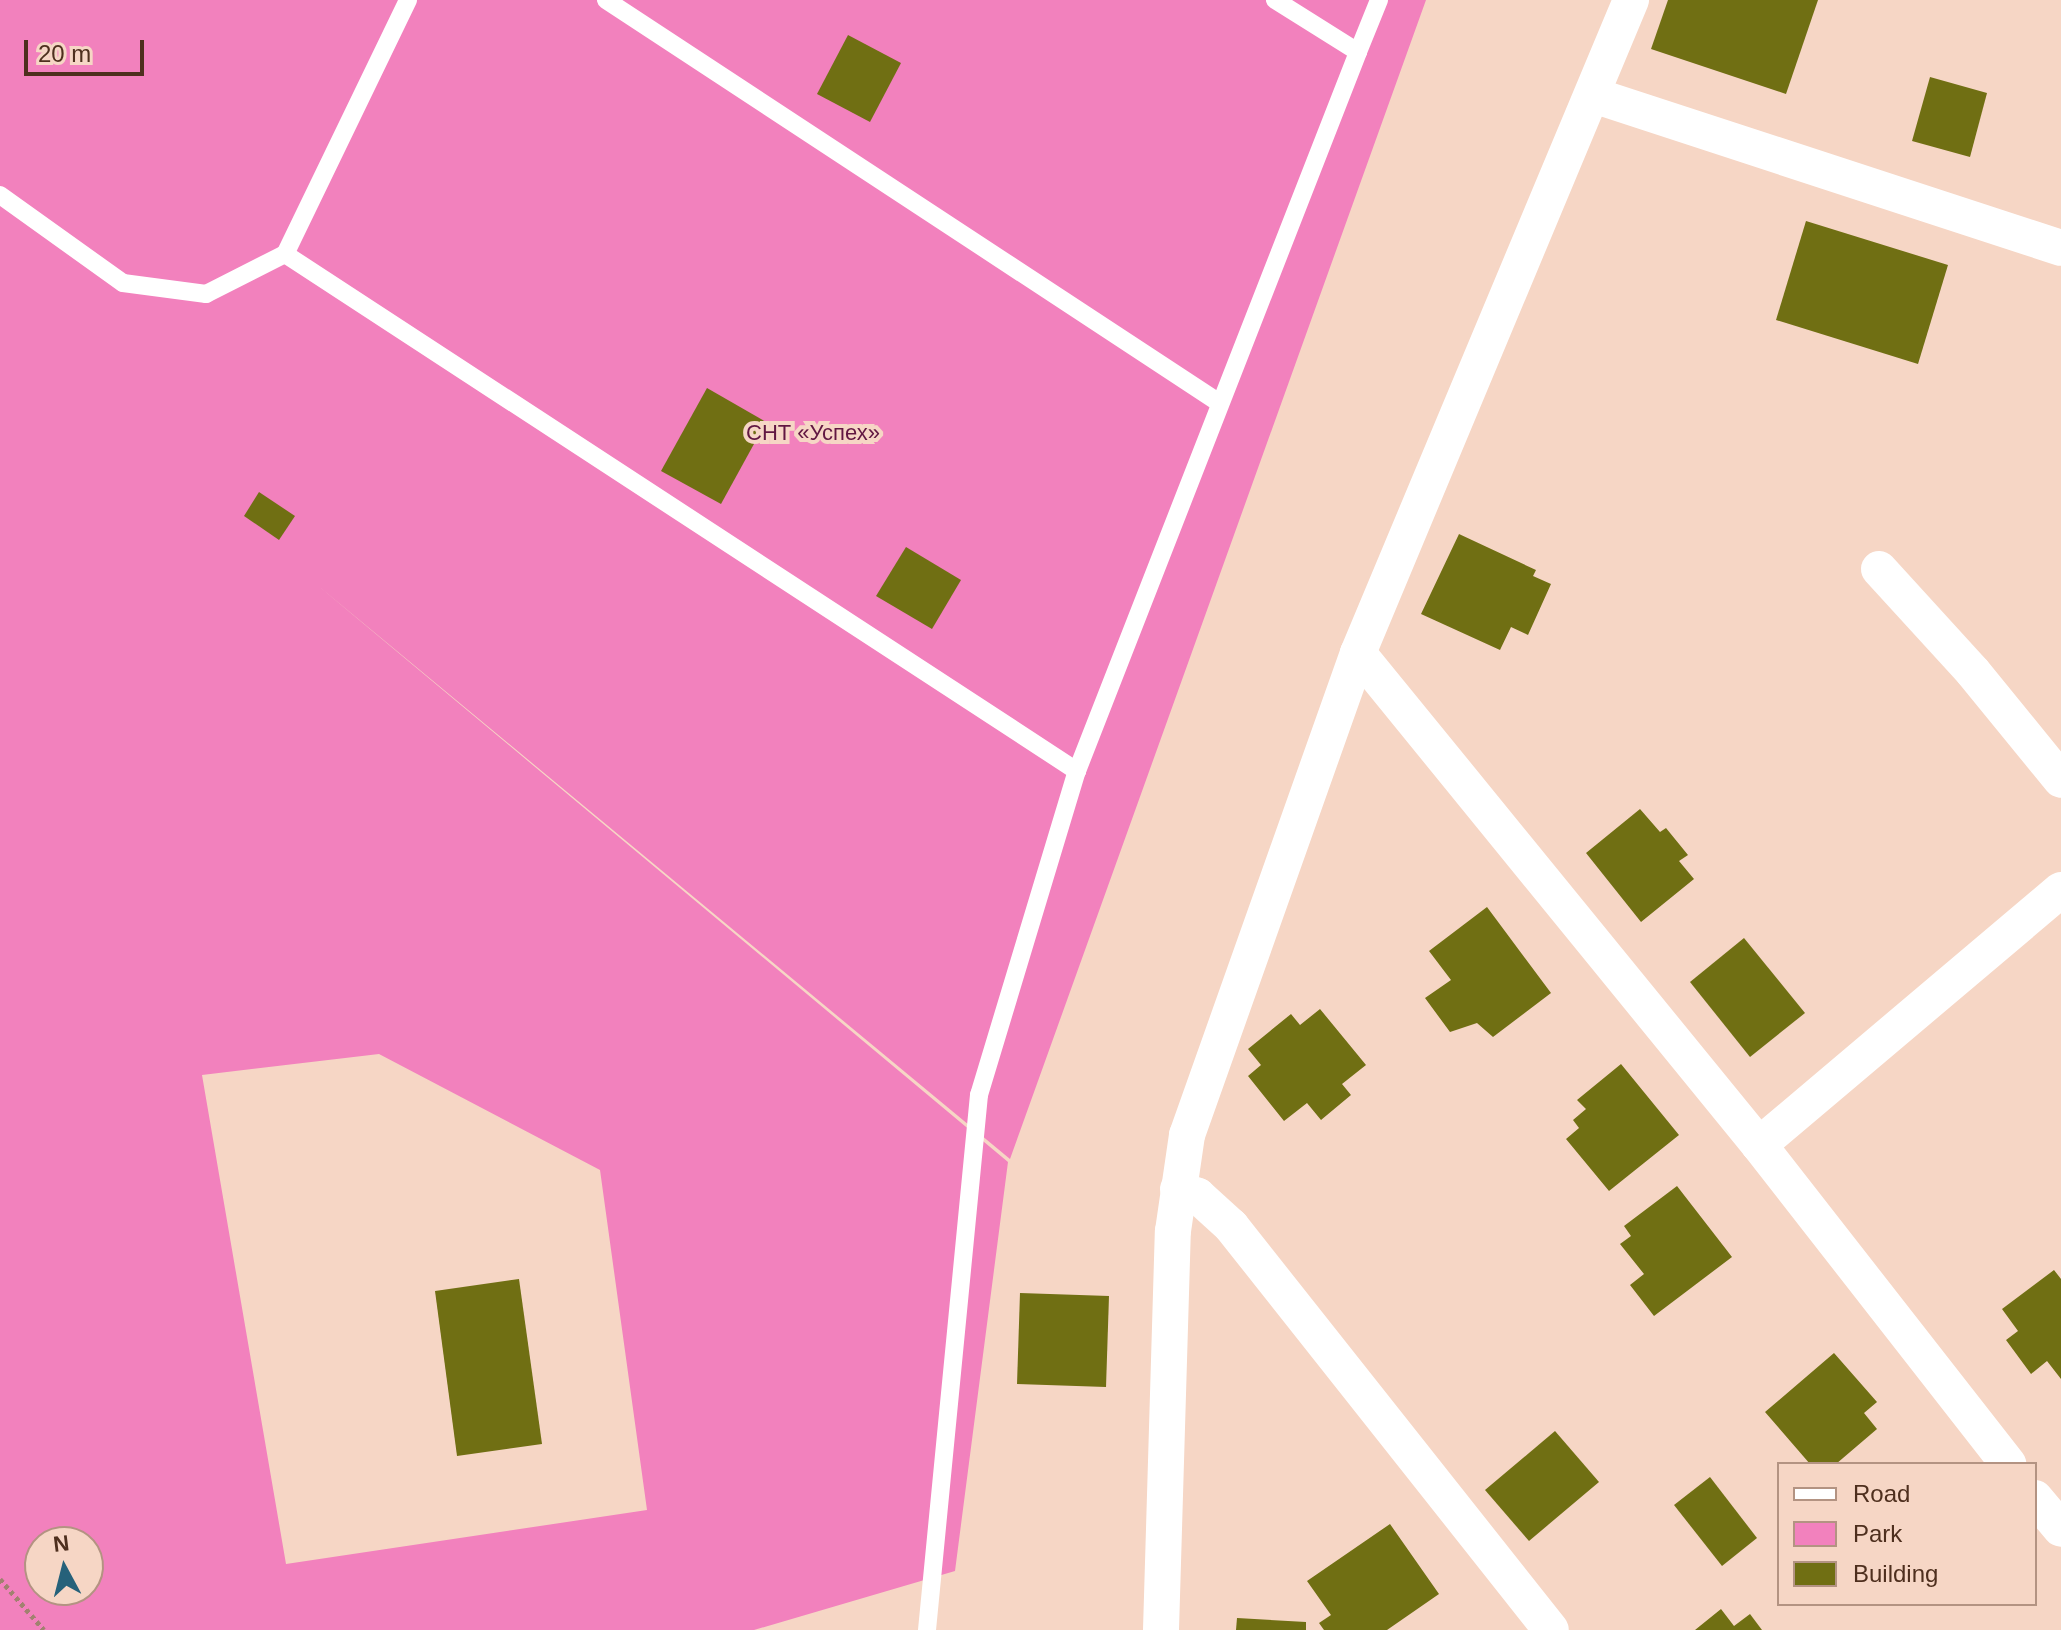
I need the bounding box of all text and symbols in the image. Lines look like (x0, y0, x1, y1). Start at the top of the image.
scale bar (28, 24, 148, 74)
text: 20 m (38, 40, 91, 67)
park label: СНТ «Успех» (746, 420, 880, 446)
legend (1777, 1462, 2037, 1606)
text: Road (1853, 1480, 1910, 1507)
text: Park (1853, 1520, 1902, 1547)
north arrow (24, 1526, 104, 1606)
text: N (52, 1530, 71, 1557)
text: Building (1853, 1560, 1938, 1587)

